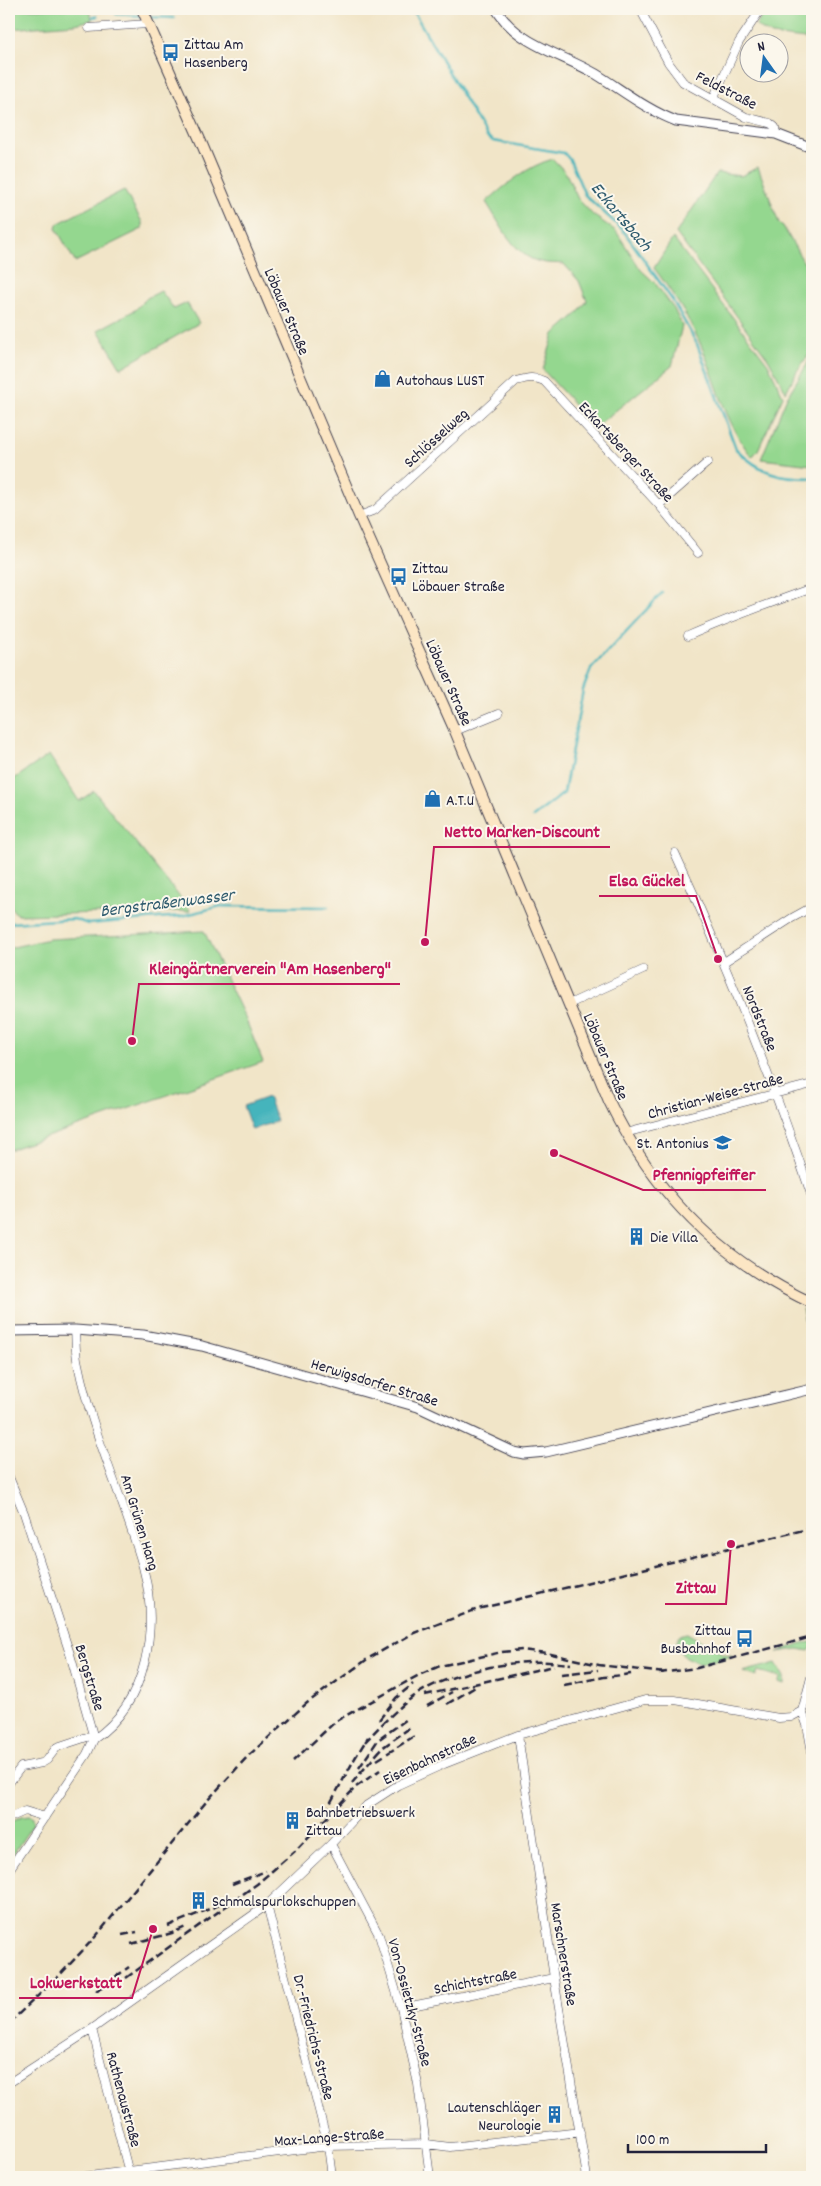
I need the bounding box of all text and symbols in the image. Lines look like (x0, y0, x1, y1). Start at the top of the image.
north arrow (738, 32, 788, 82)
place label: Zittau Am Hasenberg (184, 34, 248, 75)
text: N (756, 37, 767, 58)
bus stop icon: Zittau Am Hasenberg (160, 42, 180, 62)
street label: Feldstraße (691, 66, 761, 117)
water label: Eckartsbach (584, 177, 657, 258)
street label: Löbauer Straße (257, 265, 314, 359)
shop icon: Autohaus LUST (372, 369, 392, 389)
place label: Autohaus LUST (396, 370, 485, 393)
street label: Eckartsberger Straße (572, 397, 678, 508)
street label: Schlösselweg (399, 403, 474, 474)
place label: Zittau Löbauer Straße (412, 558, 505, 599)
bus stop icon: Zittau Löbauer Straße (388, 566, 408, 586)
street label: Löbauer Straße (418, 636, 477, 730)
shop icon: A.T.U (422, 789, 442, 809)
place label: A.T.U (446, 790, 474, 813)
callout: Netto Marken-Discount (434, 814, 610, 847)
text: Netto Marken-Discount (444, 821, 600, 846)
callout: Elsa Gückel (599, 863, 696, 896)
text: Elsa Gückel (609, 870, 686, 895)
water label: Bergstraßenwasser (99, 884, 238, 925)
callout: Kleingärtnerverein "Am Hasenberg" (139, 951, 400, 984)
text: Kleingärtnerverein "Am Hasenberg" (149, 958, 391, 983)
street label: Nordstraße (735, 983, 782, 1055)
street label: Löbauer Straße (576, 1010, 633, 1104)
street label: Christian-Weise-Straße (645, 1068, 786, 1127)
school or university icon: St. Antonius (713, 1132, 733, 1152)
place label: St. Antonius (637, 1133, 709, 1156)
callout: Pfennigpfeiffer (643, 1157, 766, 1190)
text: Pfennigpfeiffer (653, 1164, 756, 1189)
building icon: Die Villa (626, 1226, 646, 1246)
place label: Die Villa (650, 1227, 698, 1250)
street label: Herwigsdorfer Straße (308, 1353, 441, 1414)
street label: Am Grünen Hang (113, 1472, 164, 1574)
callout: Zittau (665, 1571, 726, 1604)
text: Zittau (676, 1577, 717, 1602)
place label: Zittau Busbahnhof (661, 1620, 731, 1661)
bus stop icon: Zittau Busbahnhof (735, 1628, 755, 1648)
street label: Bergstraße (68, 1642, 110, 1714)
street label: Eisenbahnstraße (379, 1728, 481, 1792)
place label: Bahnbetriebswerk Zittau (306, 1802, 415, 1843)
building icon: Bahnbetriebswerk Zittau (282, 1810, 302, 1830)
building icon: Schmalspurlokschuppen (188, 1890, 208, 1910)
place label: Schmalspurlokschuppen (212, 1891, 356, 1914)
street label: Marschnerstraße (543, 1901, 582, 2008)
street label: Von-Ossietzky-Straße (380, 1936, 437, 2069)
street label: Schichtstraße (432, 1963, 519, 2002)
callout: Lokwerkstatt (19, 1965, 132, 1998)
text: Lokwerkstatt (30, 1972, 122, 1997)
street label: Dr.-Friedrichs-Straße (286, 1972, 339, 2103)
street label: Rathenaustraße (99, 2049, 146, 2150)
place label: Lautenschläger Neurologie (447, 2097, 541, 2138)
building icon: Lautenschläger Neurologie (545, 2105, 565, 2125)
scale bar (628, 2121, 766, 2153)
street label: Max-Lange-Straße (273, 2123, 385, 2154)
text: 100 m (636, 2130, 669, 2152)

